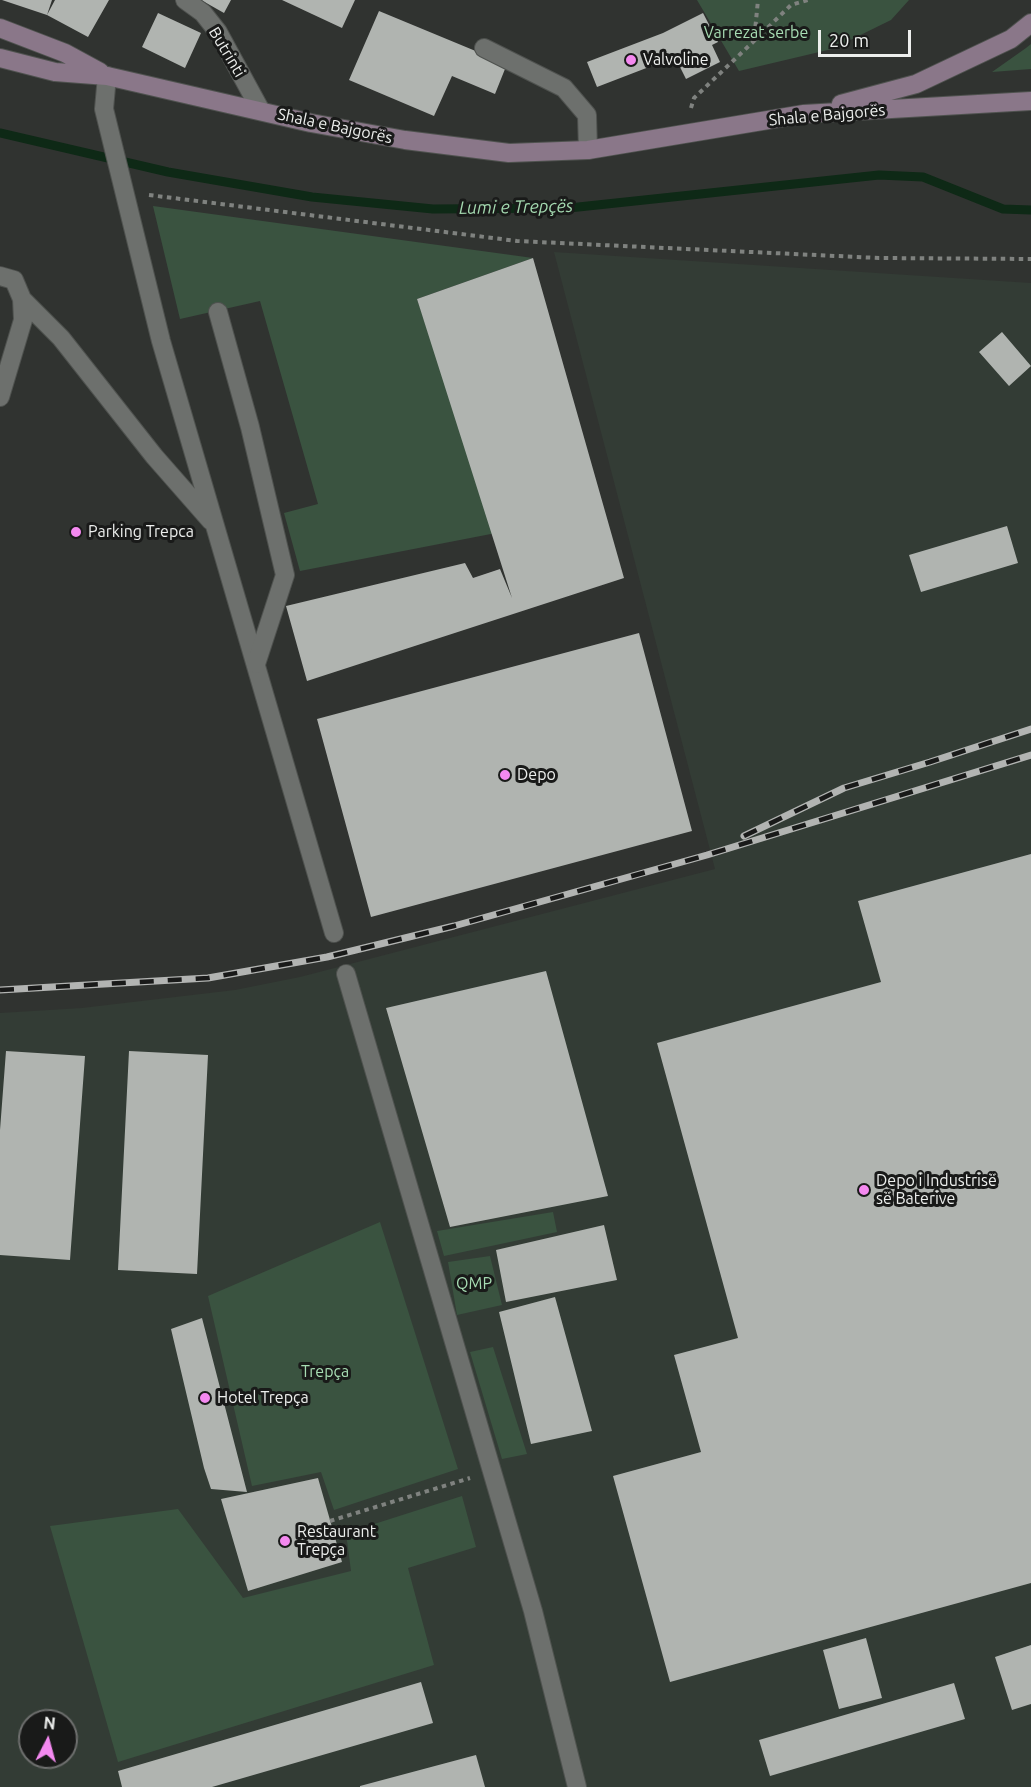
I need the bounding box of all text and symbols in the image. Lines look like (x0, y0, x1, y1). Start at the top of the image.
scale bar (821, 18, 914, 56)
park label: Varrezat serbe (704, 23, 808, 43)
street label: Butrinti (205, 24, 249, 80)
text: 20 m (829, 30, 869, 50)
place label: Valvoline (643, 50, 708, 70)
marker: Valvoline (624, 53, 638, 67)
street label: Shala e Bajgorës (768, 100, 886, 130)
street label: Shala e Bajgorës (276, 104, 394, 148)
water label: Lumi e Trepçës (459, 195, 573, 219)
place label: Parking Trepca (88, 522, 194, 542)
marker: Parking Trepca (69, 525, 83, 539)
place label: Depo (517, 765, 556, 785)
marker: Depo (498, 768, 512, 782)
place label: Depo i Industrisë së Baterive (876, 1171, 997, 1209)
marker: Depo i Industrisë së Baterive (857, 1183, 871, 1197)
park label: QMP (456, 1274, 492, 1294)
park label: Trepça (301, 1362, 349, 1382)
place label: Hotel Trepça (217, 1388, 309, 1408)
marker: Hotel Trepça (198, 1391, 212, 1405)
place label: Restaurant Trepça (297, 1522, 376, 1560)
marker: Restaurant Trepça (278, 1534, 292, 1548)
north arrow (18, 1709, 78, 1769)
text: N (43, 1714, 57, 1733)

